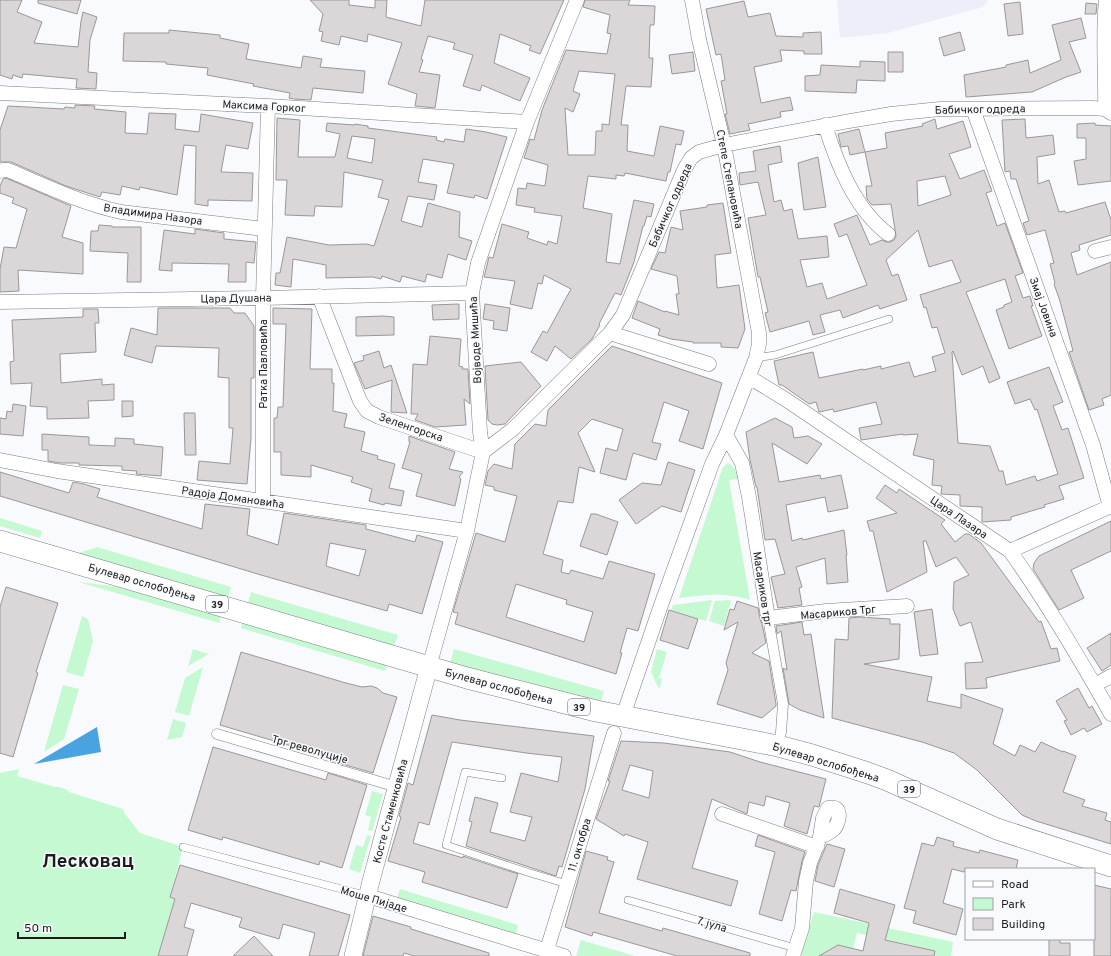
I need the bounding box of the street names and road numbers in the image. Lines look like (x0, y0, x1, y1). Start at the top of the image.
street label: Максима Горког (222, 98, 306, 116)
street label: Бабичког одреда (934, 102, 1026, 118)
street label: Степе Степановића (713, 128, 746, 230)
street label: Бабичког одреда (646, 161, 696, 250)
street label: Владимира Назора (102, 201, 203, 229)
street label: Змај Јовина (1026, 275, 1060, 340)
street label: Цара Душана (200, 291, 272, 307)
street label: Војводе Мишића (467, 296, 485, 384)
street label: Ратка Павловића (257, 319, 271, 409)
street label: Зеленгорска (377, 410, 445, 446)
street label: Радоја Домановића (181, 484, 285, 512)
street label: Цара Лазара (927, 493, 990, 542)
street label: Масариков трг (749, 551, 775, 628)
street label: Булевар ослобођења (86, 561, 197, 605)
road number: 39 (206, 596, 228, 612)
street label: Масариков Трг (800, 603, 877, 623)
street label: Булевар ослобођења (443, 666, 554, 708)
road number: 39 (568, 699, 590, 715)
street label: Трг револуције (270, 732, 350, 768)
street label: Булевар ослобођења (771, 740, 881, 786)
street label: Косте Стаменковића (370, 757, 412, 865)
road number: 39 (898, 781, 920, 797)
street label: 11. октобра (565, 817, 595, 874)
street label: Моше Пијаде (339, 884, 409, 916)
street label: 7. јула (695, 914, 729, 936)

